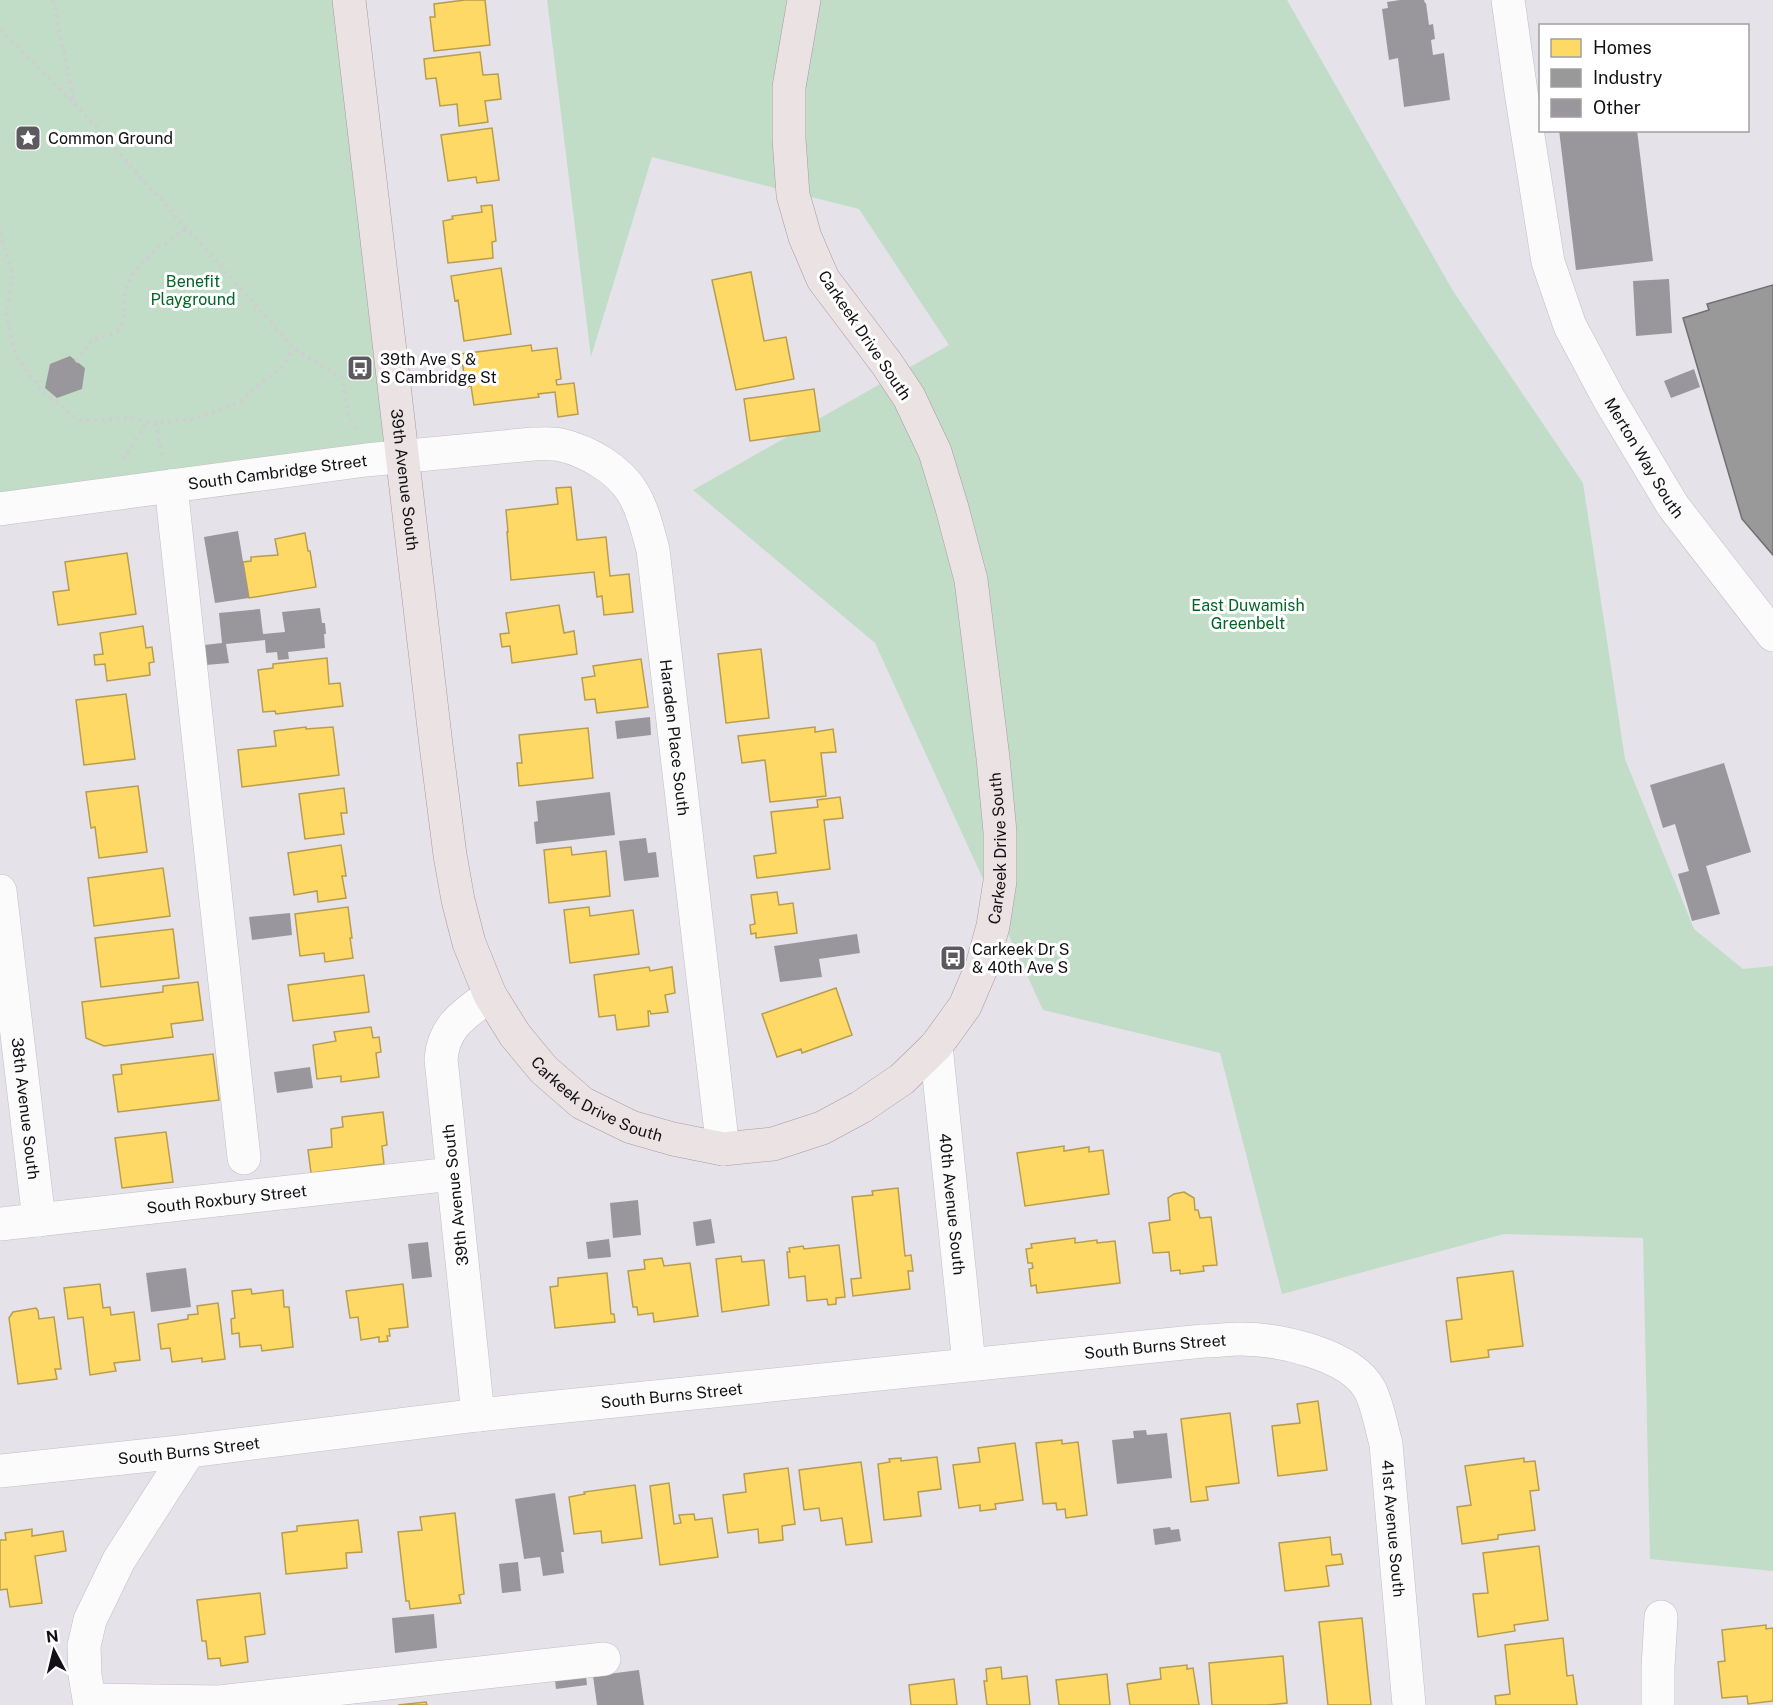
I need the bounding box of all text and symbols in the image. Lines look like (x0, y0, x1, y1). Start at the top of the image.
legend (1539, 24, 1749, 132)
text: Homes (1593, 37, 1652, 58)
text: Industry (1593, 67, 1663, 88)
text: Other (1593, 97, 1641, 118)
place icon: Common Ground (13, 123, 43, 153)
place label: Common Ground (48, 129, 173, 148)
street label: Carkeek Drive South (814, 267, 915, 404)
park label: Benefit Playground (150, 272, 236, 309)
place label: 39th Ave S & S Cambridge St (380, 350, 497, 387)
bus stop icon: 39th Ave S & S Cambridge St (345, 353, 375, 383)
street label: Merton Way South (1600, 394, 1688, 522)
street label: 39th Avenue South (387, 408, 422, 552)
street label: South Cambridge Street (187, 451, 368, 494)
park label: East Duwamish Greenbelt (1191, 596, 1305, 633)
street label: Haraden Place South (656, 658, 693, 817)
street label: Carkeek Drive South (984, 771, 1010, 925)
place label: Carkeek Dr S & 40th Ave S (972, 940, 1070, 977)
bus stop icon: Carkeek Dr S & 40th Ave S (938, 943, 968, 973)
street label: 38th Avenue South (7, 1036, 43, 1181)
street label: Carkeek Drive South (527, 1053, 665, 1146)
street label: 39th Avenue South (439, 1123, 472, 1267)
street label: 40th Avenue South (935, 1132, 969, 1276)
street label: South Roxbury Street (146, 1181, 308, 1218)
street label: South Burns Street (1083, 1331, 1227, 1363)
street label: South Burns Street (600, 1379, 744, 1412)
street label: South Burns Street (117, 1433, 261, 1468)
street label: 41st Avenue South (1377, 1459, 1408, 1598)
north arrow (24, 1621, 84, 1681)
text: N (45, 1626, 60, 1647)

